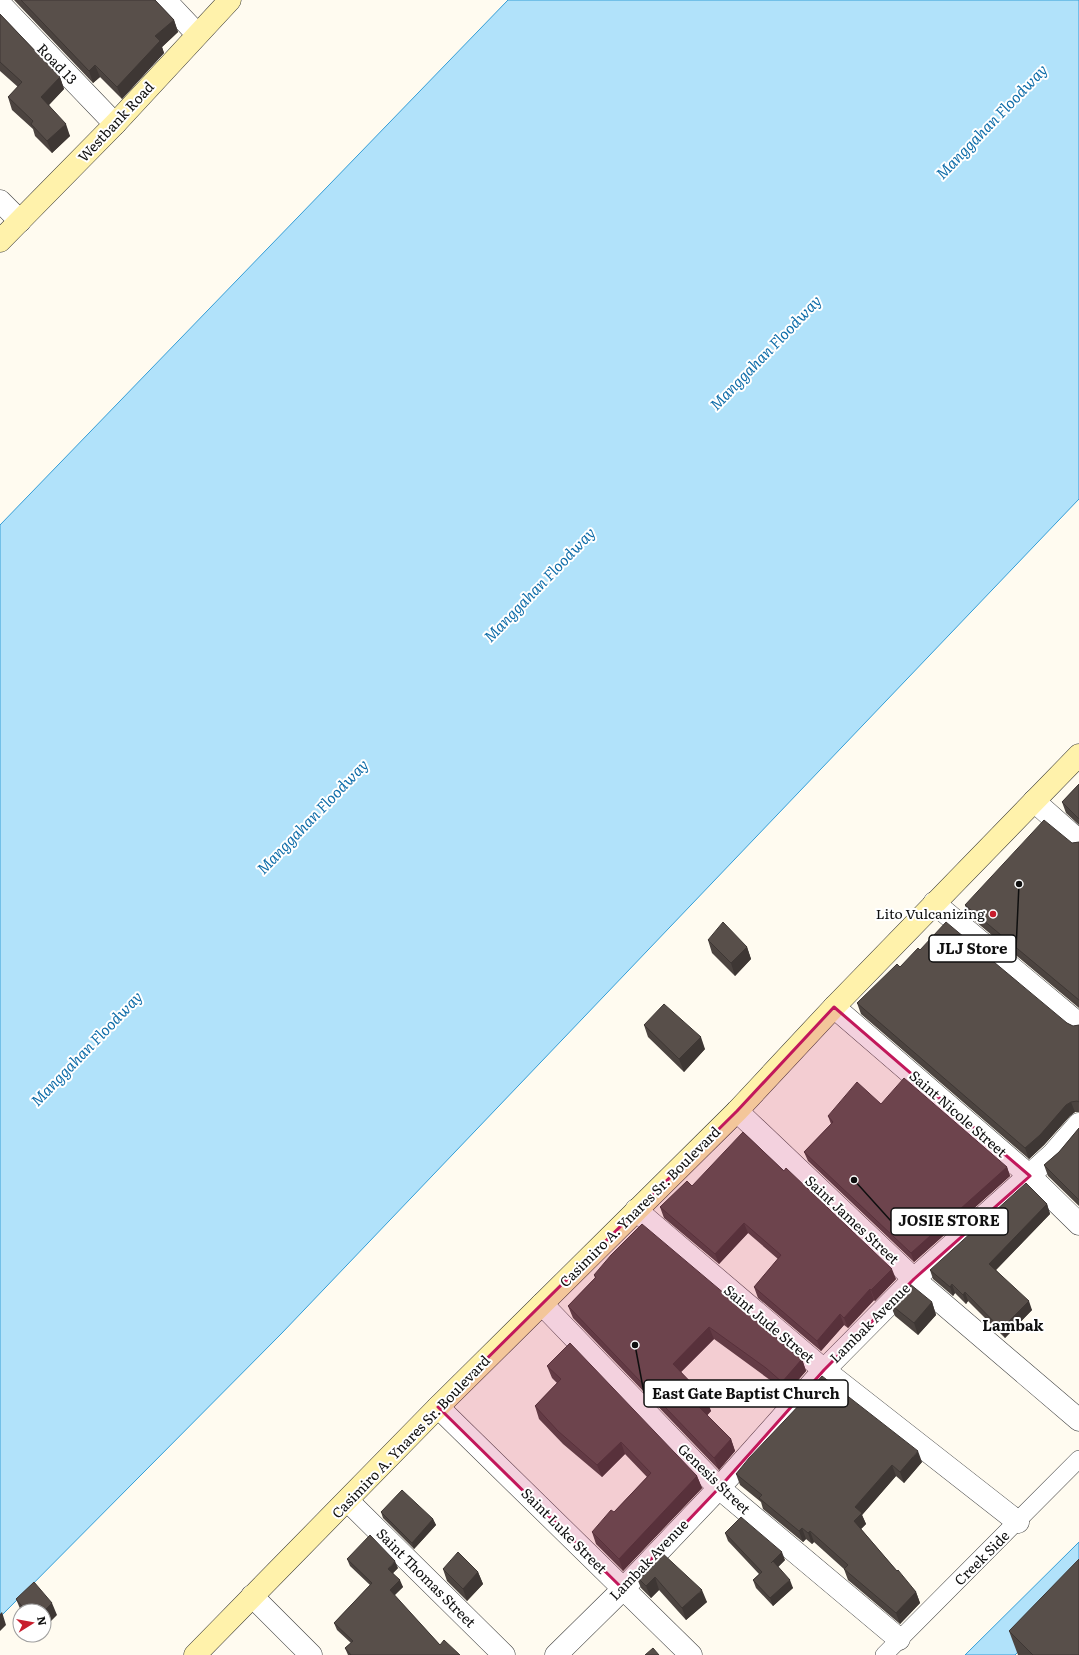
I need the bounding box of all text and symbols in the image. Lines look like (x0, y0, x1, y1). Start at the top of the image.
street label: Road 13 (33, 38, 82, 88)
water label: Manggahan Floodway (930, 58, 1052, 184)
street label: Westbank Road (73, 76, 158, 166)
water label: Manggahan Floodway (704, 289, 826, 415)
water label: Manggahan Floodway (478, 521, 600, 647)
water label: Manggahan Floodway (251, 753, 373, 879)
place label: Lito Vulcanizing (876, 903, 985, 923)
marker: Lito Vulcanizing (988, 909, 998, 919)
callout: JLJ Store (929, 935, 1016, 962)
text: JLJ Store (936, 936, 1008, 959)
water label: Manggahan Floodway (25, 985, 147, 1111)
street label: Saint Nicole Street (906, 1065, 1012, 1161)
street label: Casimiro A. Ynares Sr. Boulevard (554, 1121, 724, 1291)
street label: Saint James Street (801, 1170, 904, 1268)
callout: JOSIE STORE (891, 1208, 1008, 1235)
text: JOSIE STORE (898, 1208, 1000, 1231)
street label: Lambak Avenue (825, 1278, 914, 1367)
street label: Saint Jude Street (720, 1279, 819, 1367)
district label: Lambak (982, 1313, 1045, 1336)
street label: Casimiro A. Ynares Sr. Boulevard (327, 1350, 494, 1522)
callout: East Gate Baptist Church (644, 1380, 848, 1407)
text: East Gate Baptist Church (652, 1381, 840, 1404)
street label: Genesis Street (674, 1438, 756, 1518)
street label: Saint Luke Street (517, 1483, 612, 1578)
street label: Lambak Avenue (604, 1514, 692, 1604)
street label: Saint Thomas Street (373, 1523, 481, 1632)
street label: Creek Side (949, 1525, 1013, 1589)
north arrow (12, 1603, 52, 1643)
text: N (34, 1615, 52, 1627)

